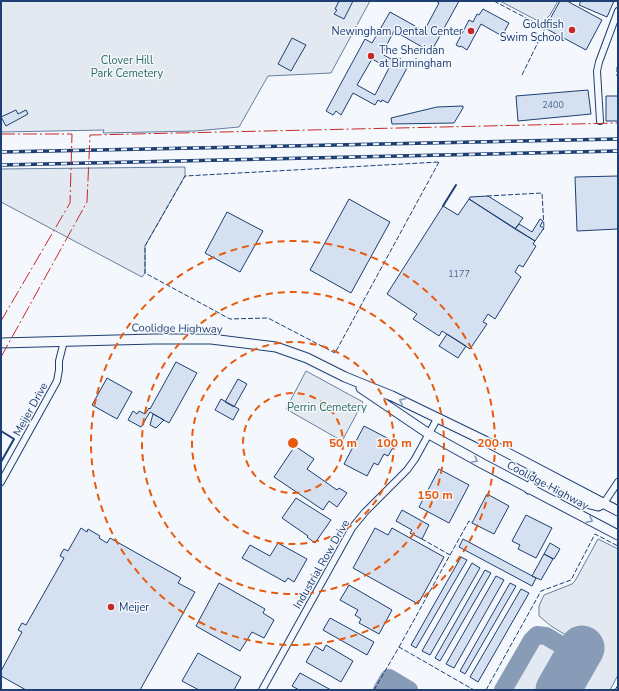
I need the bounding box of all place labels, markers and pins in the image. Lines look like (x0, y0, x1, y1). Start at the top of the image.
place label: Goldfish Swim School (500, 17, 565, 45)
place label: Newingham Dental Center (332, 24, 463, 39)
marker: Goldfish Swim School (567, 25, 577, 35)
marker: Newingham Dental Center (466, 26, 476, 36)
place label: The Sheridan at Birmingham (379, 43, 452, 71)
marker: The Sheridan at Birmingham (366, 51, 376, 61)
centre of rings (286, 436, 300, 450)
place label: Meijer (119, 600, 149, 615)
marker: Meijer (106, 602, 116, 612)

